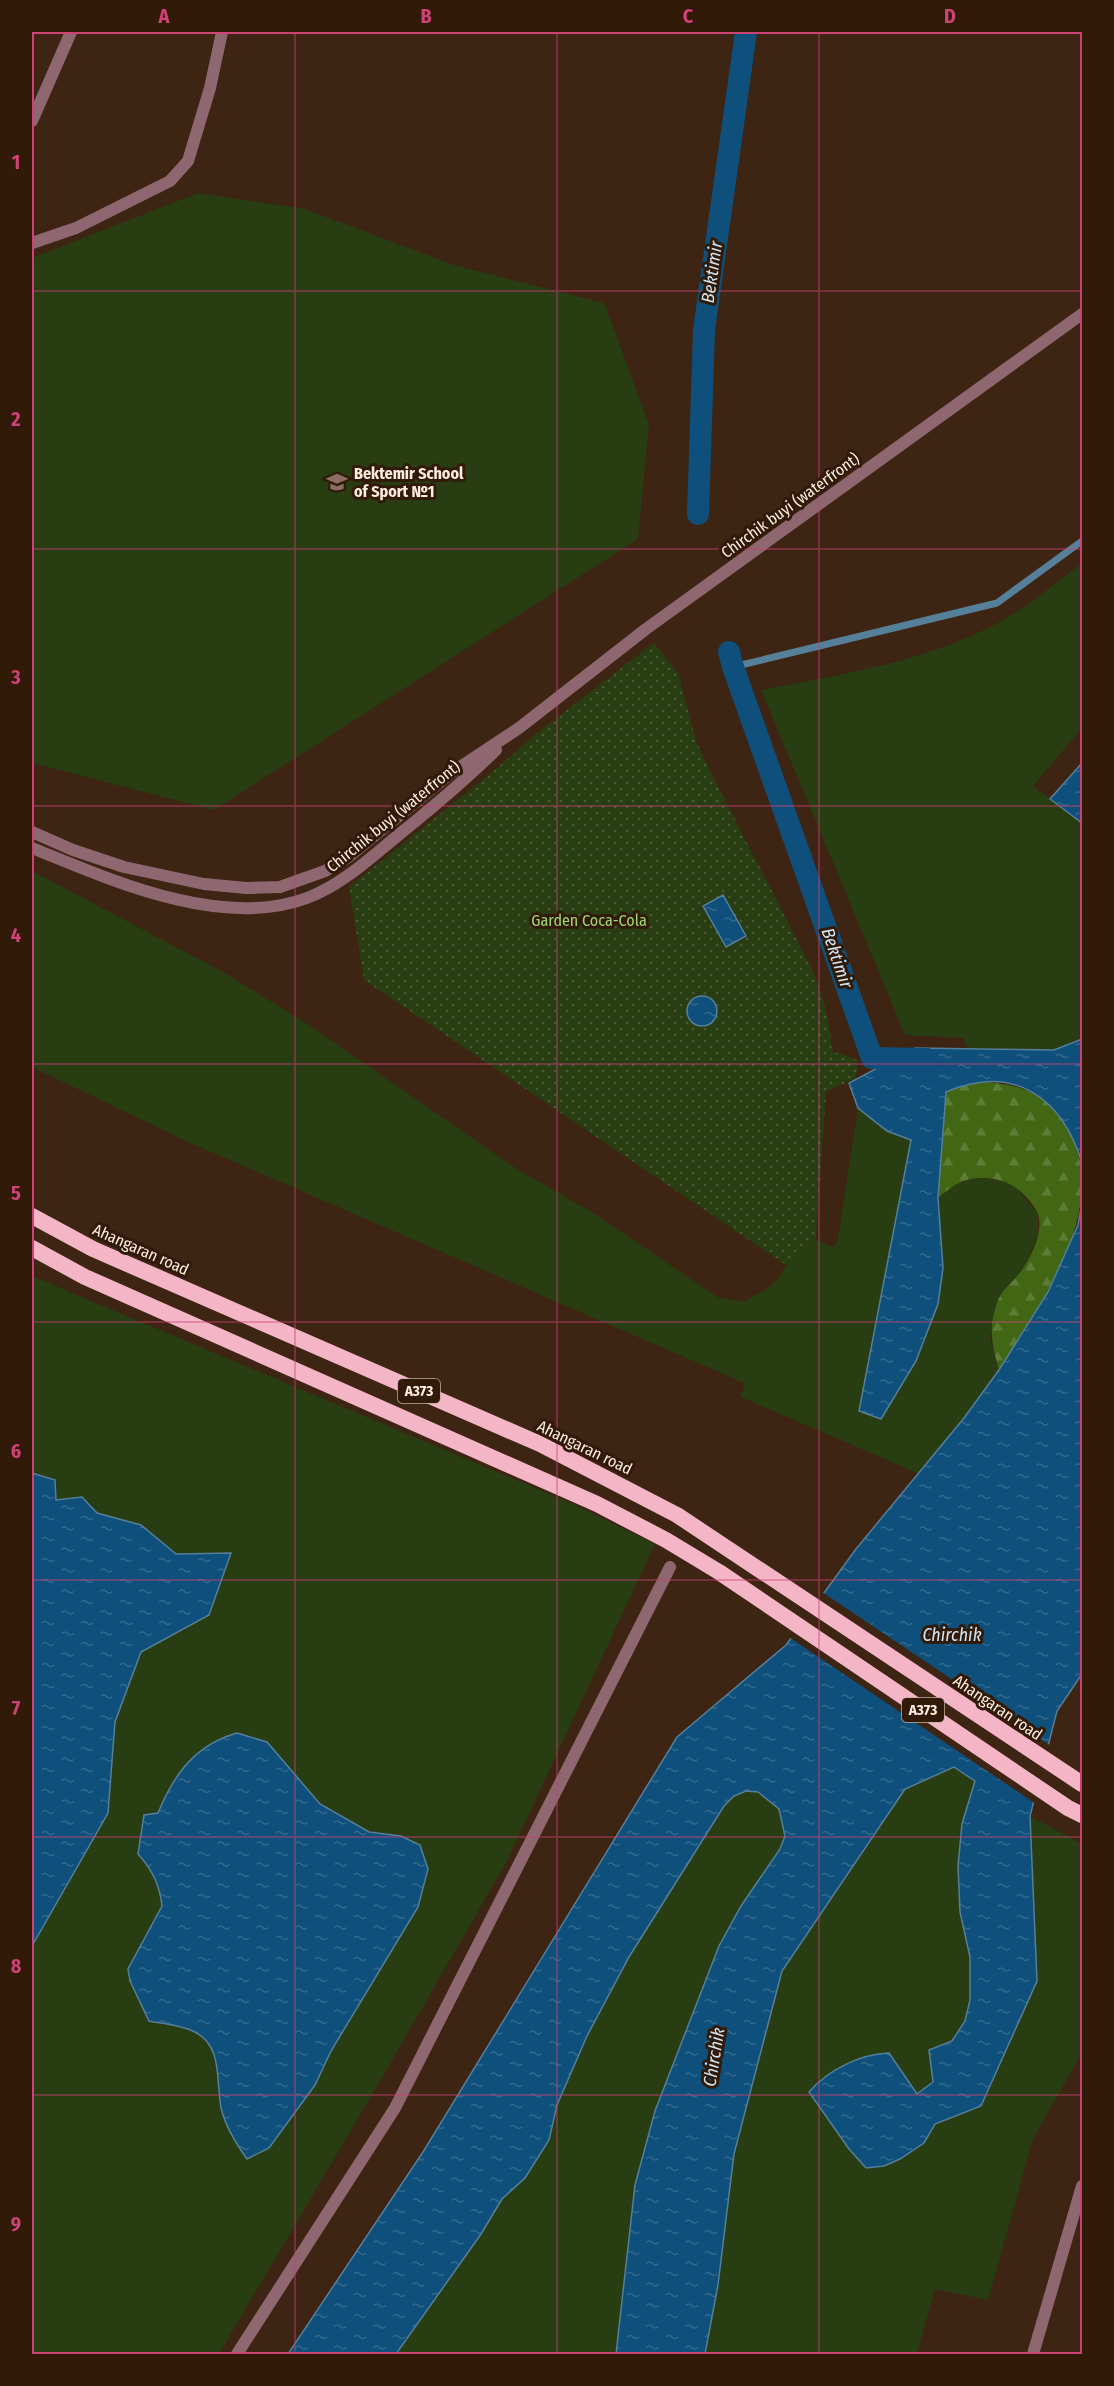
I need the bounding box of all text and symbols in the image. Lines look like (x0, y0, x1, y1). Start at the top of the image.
text: A (158, 4, 171, 28)
text: B (420, 4, 432, 28)
text: C (683, 4, 694, 28)
text: D (944, 4, 956, 28)
text: 1 (12, 150, 20, 174)
water label: Bektimir (697, 239, 727, 304)
text: 2 (10, 407, 21, 431)
street label: Chirchik buyi (waterfront) (718, 449, 863, 562)
place label: Bektemir School of Sport №1 (354, 464, 464, 501)
school or university icon: Bektemir School of Sport №1 (325, 470, 349, 494)
text: 3 (10, 665, 21, 689)
street label: Chirchik buyi (waterfront) (323, 757, 464, 876)
park label: Garden Coca-Cola (531, 911, 647, 930)
text: 4 (11, 923, 21, 947)
water label: Bektimir (816, 925, 858, 992)
text: 5 (11, 1181, 21, 1205)
street label: Ahangaran road (90, 1220, 192, 1279)
road number: A373 (398, 1379, 440, 1403)
street label: Ahangaran road (534, 1416, 635, 1479)
text: 6 (11, 1439, 21, 1463)
water label: Chirchik (922, 1624, 982, 1646)
street label: Ahangaran road (950, 1671, 1046, 1744)
text: 7 (12, 1696, 21, 1720)
road number: A373 (902, 1698, 944, 1722)
text: 8 (11, 1954, 22, 1978)
water label: Chirchik (699, 2026, 730, 2088)
text: 9 (11, 2212, 21, 2236)

